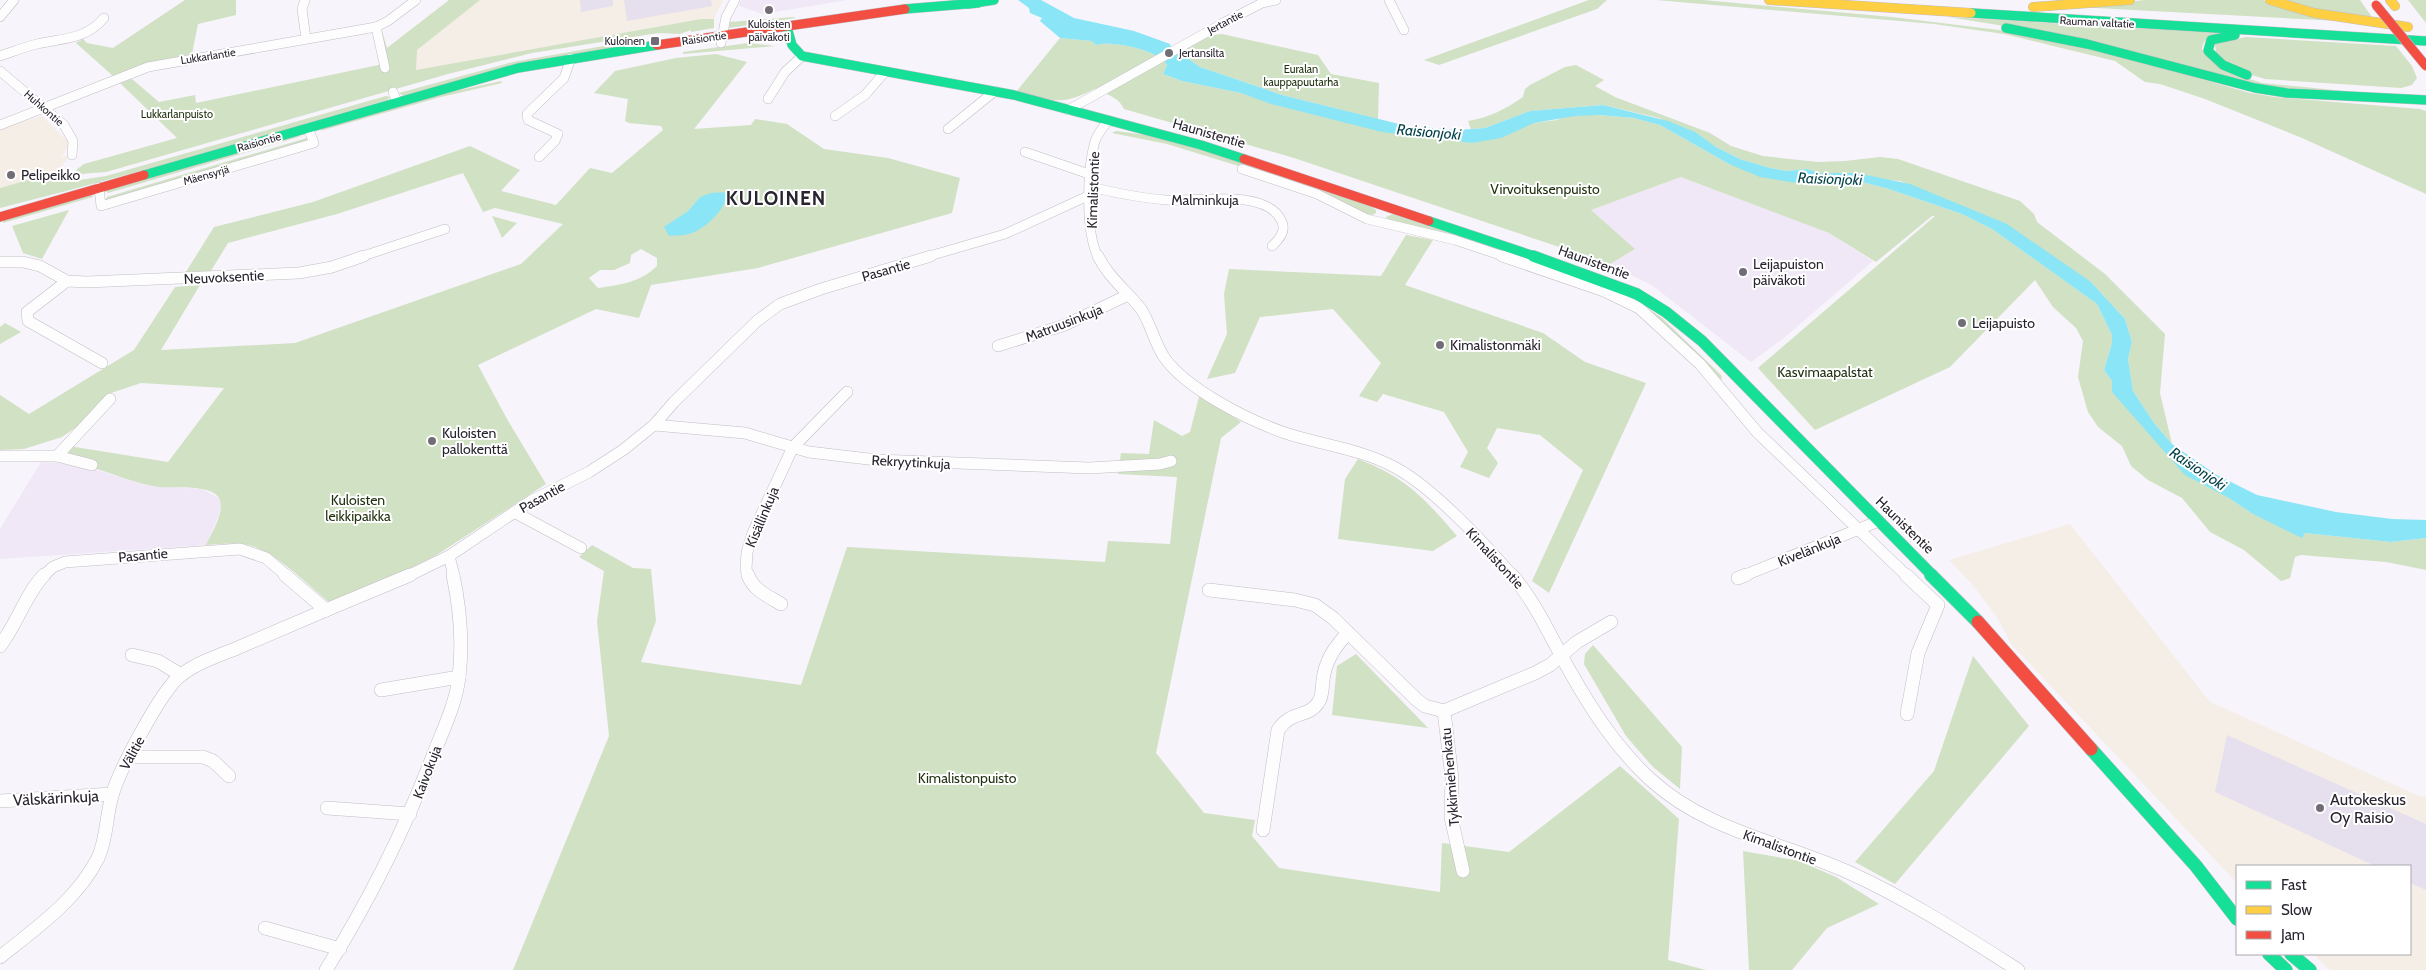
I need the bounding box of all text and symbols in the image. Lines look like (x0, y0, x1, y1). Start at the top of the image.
marker: Kuloisten päiväkoti (763, 4, 775, 16)
street label: Jertantie (1204, 7, 1246, 38)
street label: Rauman valtatie (2059, 13, 2135, 31)
place label: Kuloisten päiväkoti (748, 17, 790, 44)
street label: Raisiontie (681, 28, 728, 48)
place label: Kuloinen (604, 34, 645, 48)
marker: Kuloinen (649, 35, 661, 47)
street label: Lukkarlantie (180, 45, 237, 67)
place label: Jertansilta (1178, 46, 1225, 60)
marker: Jertansilta (1163, 47, 1175, 59)
park label: Euralan kauppapuutarha (1264, 62, 1339, 89)
street label: Huhkontie (21, 87, 67, 129)
park label: Lukkarlanpuisto (141, 107, 213, 121)
street label: Haunistentie (1171, 114, 1247, 152)
water label: Raisionjoki (1396, 120, 1463, 144)
street label: Raisiontie (236, 129, 283, 155)
street label: Kimalistontie (1083, 151, 1103, 229)
street label: Mäensyrjä (181, 162, 231, 188)
place label: Pelipeikko (21, 166, 80, 184)
marker: Pelipeikko (5, 169, 17, 181)
water label: Raisionjoki (1797, 169, 1863, 189)
park label: Virvoituksenpuisto (1490, 180, 1600, 198)
district label: KULOINEN (726, 187, 826, 210)
street label: Malminkuja (1171, 191, 1239, 209)
street label: Haunistentie (1556, 241, 1632, 283)
street label: Pasantie (860, 255, 912, 285)
place label: Leijapuiston päiväkoti (1753, 255, 1824, 289)
street label: Neuvoksentie (183, 266, 265, 288)
marker: Leijapuiston päiväkoti (1737, 266, 1749, 278)
street label: Matruusinkuja (1023, 300, 1106, 346)
place label: Leijapuisto (1972, 314, 2035, 332)
marker: Leijapuisto (1956, 317, 1968, 329)
place label: Kimalistonmäki (1450, 336, 1541, 354)
marker: Kimalistonmäki (1434, 339, 1446, 351)
park label: Kasvimaapalstat (1777, 363, 1873, 381)
place label: Kuloisten pallokenttä (442, 424, 508, 458)
marker: Kuloisten pallokenttä (426, 435, 438, 447)
water label: Raisionjoki (2166, 443, 2231, 495)
street label: Rekryytinkuja (871, 451, 951, 473)
street label: Pasantie (516, 477, 568, 517)
street label: Kisällinkuja (741, 484, 783, 550)
park label: Kuloisten leikkipaikka (325, 491, 391, 525)
street label: Haunistentie (1872, 493, 1938, 557)
street label: Kimalistontie (1462, 524, 1528, 592)
street label: Kivelänkuja (1775, 529, 1843, 571)
street label: Pasantie (117, 544, 169, 566)
street label: Tykkimiehenkatu (1437, 727, 1463, 827)
street label: Välitie (115, 733, 149, 773)
street label: Kaivokuja (409, 743, 445, 801)
park label: Kimalistonpuisto (918, 769, 1017, 787)
street label: Välskärinkuja (13, 786, 100, 810)
place label: Autokeskus Oy Raisio (2330, 790, 2406, 827)
marker: Autokeskus Oy Raisio (2314, 802, 2326, 814)
street label: Kimalistontie (1741, 825, 1819, 869)
legend (2236, 865, 2411, 955)
text: Fast (2281, 876, 2306, 894)
text: Slow (2281, 901, 2312, 919)
text: Jam (2280, 926, 2305, 944)

